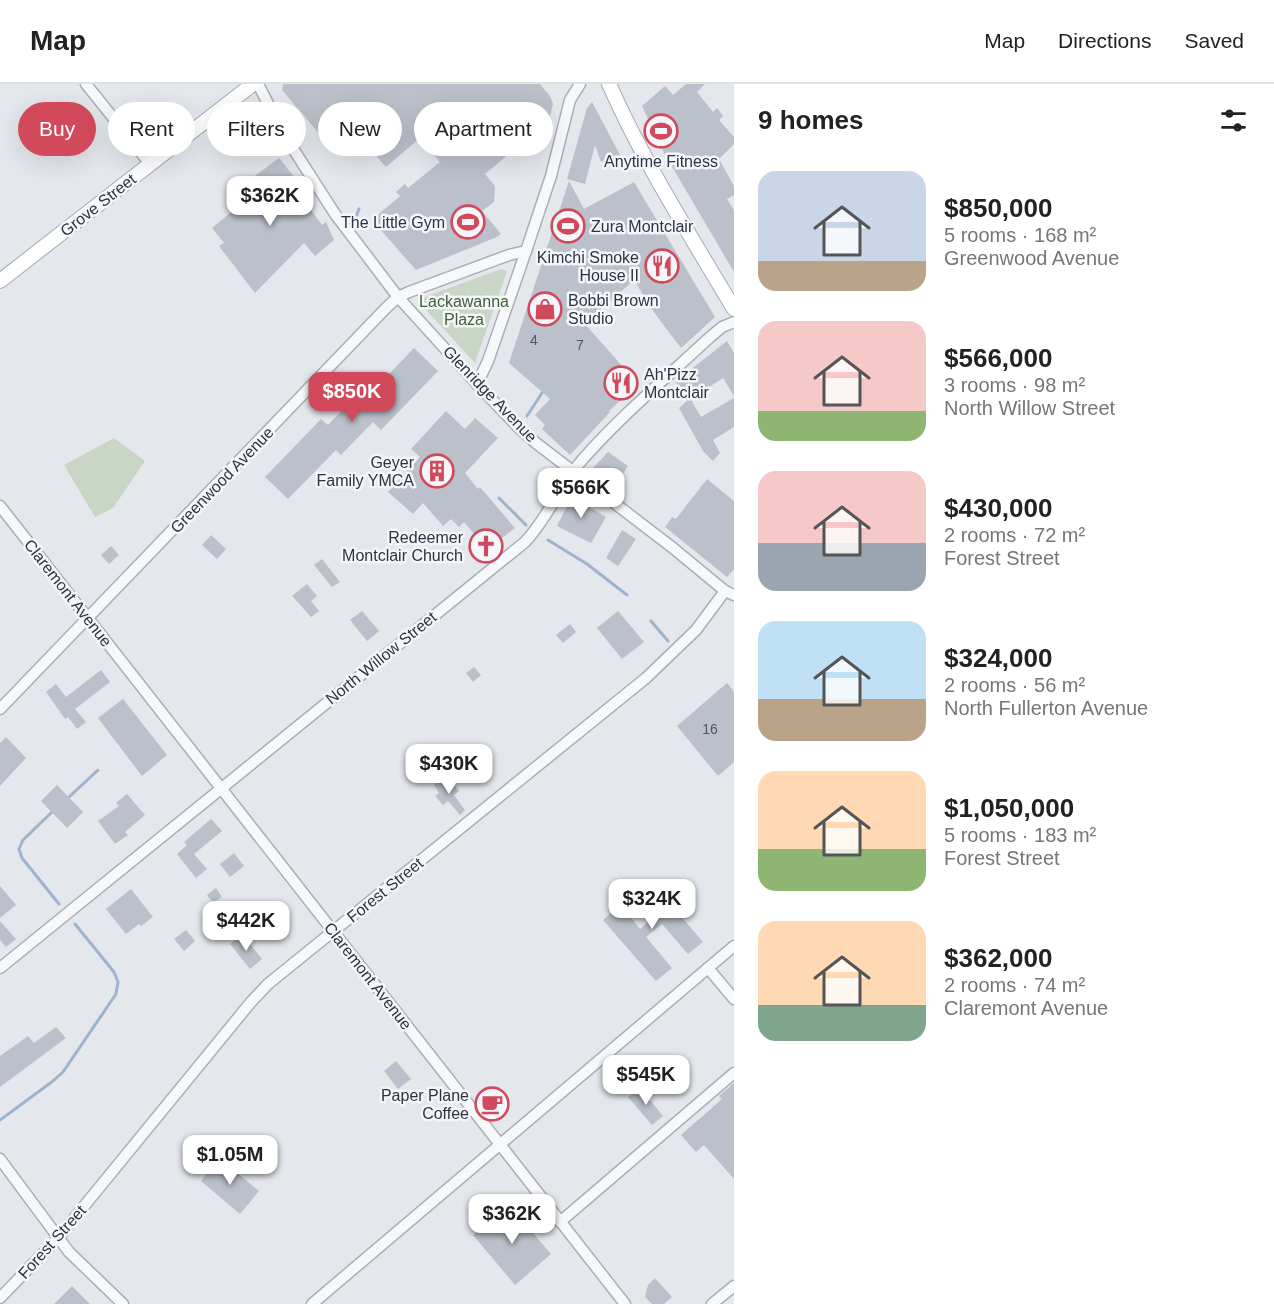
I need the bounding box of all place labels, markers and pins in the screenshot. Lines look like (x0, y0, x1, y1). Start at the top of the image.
sports icon: Anytime Fitness (643, 113, 679, 149)
place label: Anytime Fitness (604, 153, 718, 170)
pin: $362K (228, 176, 312, 227)
sports icon: The Little Gym (450, 204, 486, 240)
sports icon: Zura Montclair (550, 208, 586, 244)
place label: The Little Gym (341, 214, 445, 231)
place label: Zura Montclair (591, 218, 694, 235)
restaurant icon: Kimchi Smoke House II (644, 248, 680, 284)
place label: Kimchi Smoke House II (537, 249, 639, 284)
shop icon: Bobbi Brown Studio (527, 291, 563, 327)
place label: Bobbi Brown Studio (568, 292, 659, 327)
restaurant icon: Ah'Pizz Montclair (603, 365, 639, 401)
place label: Ah'Pizz Montclair (644, 366, 710, 401)
pin: $850K (310, 372, 394, 423)
building icon: Geyer Family YMCA (419, 453, 455, 489)
place label: Geyer Family YMCA (317, 454, 415, 489)
pin: $566K (539, 468, 623, 519)
church icon: Redeemer Montclair Church (468, 528, 504, 564)
place label: Redeemer Montclair Church (342, 529, 464, 564)
pin: $430K (407, 744, 491, 795)
pin: $324K (610, 879, 694, 930)
pin: $442K (204, 901, 288, 952)
pin: $545K (604, 1055, 688, 1106)
cafe icon: Paper Plane Coffee (474, 1086, 510, 1122)
place label: Paper Plane Coffee (381, 1087, 469, 1122)
pin: $1.05M (181, 1135, 279, 1186)
pin: $362K (470, 1194, 554, 1245)

